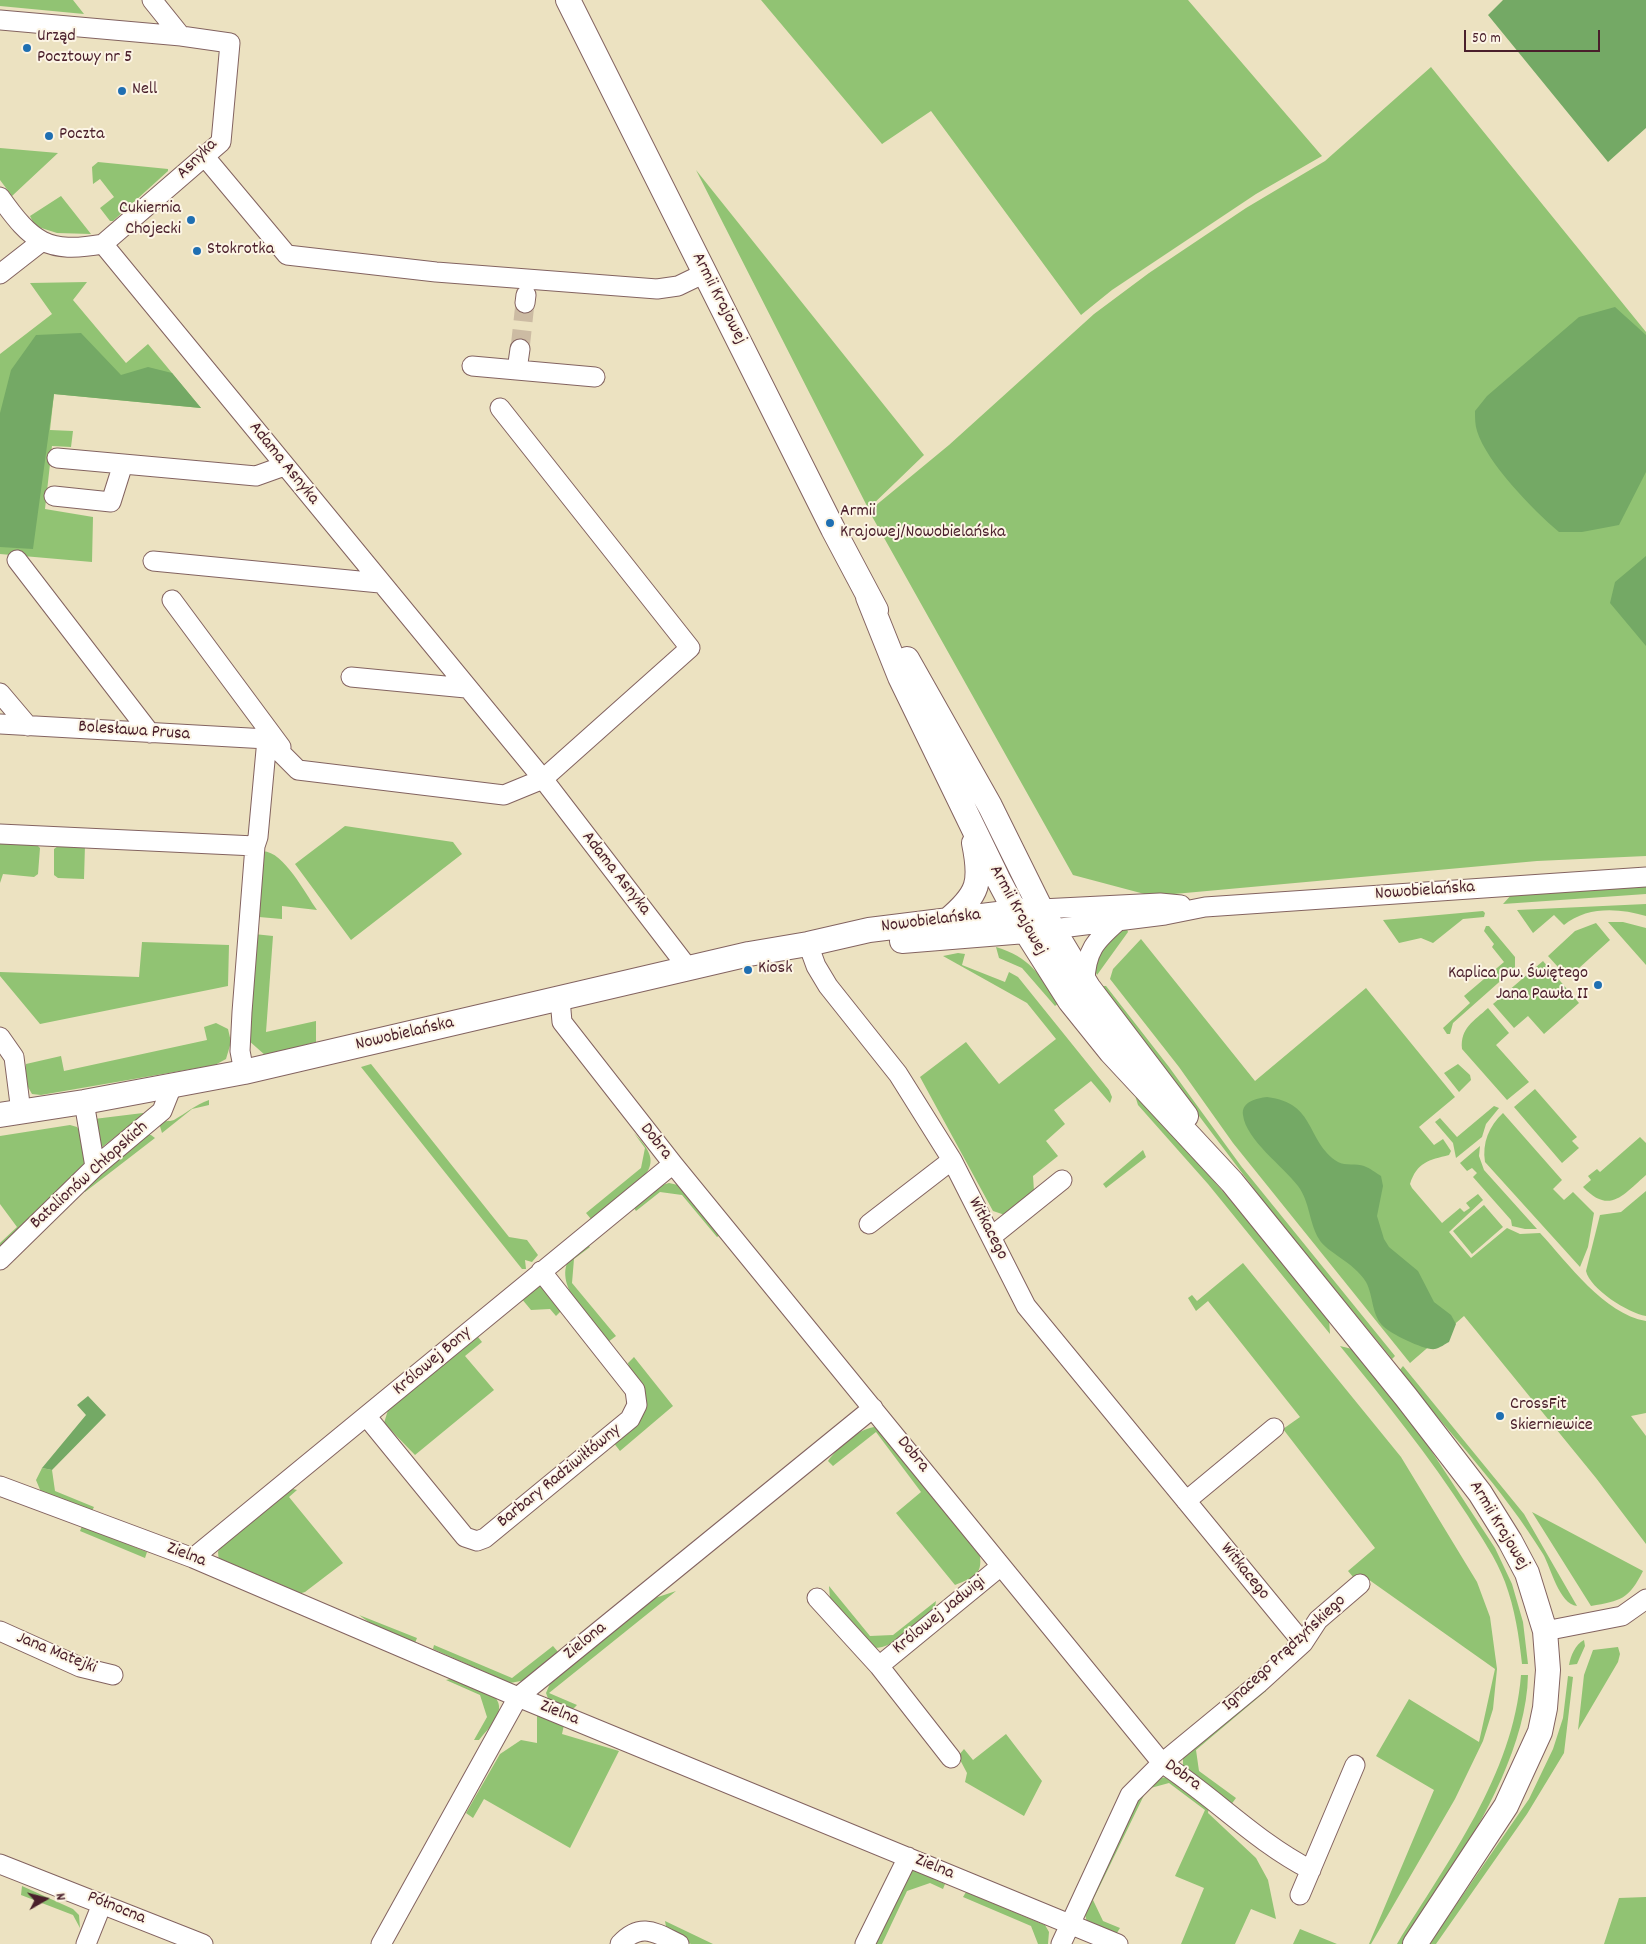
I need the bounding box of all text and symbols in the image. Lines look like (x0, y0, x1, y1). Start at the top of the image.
scale bar (1466, 20, 1602, 52)
place label: Urząd Pocztowy nr 5 (37, 27, 132, 70)
text: 50 m (1472, 28, 1501, 50)
marker: Urząd Pocztowy nr 5 (21, 42, 33, 54)
place label: Nell (132, 80, 157, 102)
marker: Nell (116, 85, 128, 97)
place label: Poczta (59, 125, 104, 147)
marker: Poczta (43, 130, 55, 142)
street label: Asnyka (173, 135, 223, 185)
place label: Cukiernia Chojecki (119, 199, 181, 242)
marker: Cukiernia Chojecki (185, 214, 197, 226)
place label: Stokrotka (207, 240, 274, 262)
marker: Stokrotka (191, 245, 203, 257)
street label: Armii Krajowej (686, 250, 750, 348)
street label: Adama Asnyka (243, 418, 323, 510)
place label: Armii Krajowej/Nowobielańska (840, 502, 1005, 544)
marker: Armii Krajowej/Nowobielańska (824, 517, 836, 529)
street label: Bolesława Prusa (77, 717, 191, 747)
street label: Adama Asnyka (576, 828, 654, 920)
street label: Armii Krajowej (983, 862, 1051, 960)
street label: Nowobielańska (1374, 878, 1476, 906)
street label: Nowobielańska (880, 905, 982, 939)
place label: Kiosk (758, 959, 793, 981)
marker: Kiosk (742, 964, 754, 976)
place label: Kaplica pw. Świętego Jana Pawła II (1448, 964, 1588, 1006)
marker: Kaplica pw. Świętego Jana Pawła II (1592, 979, 1604, 991)
street label: Nowobielańska (354, 1013, 456, 1057)
street label: Batalionów Chłopskich (27, 1117, 153, 1235)
street label: Dobra (634, 1120, 676, 1164)
street label: Witkacego (962, 1194, 1012, 1264)
street label: Królowej Bony (389, 1323, 477, 1401)
place label: CrossFit Skierniewice (1510, 1395, 1593, 1438)
marker: CrossFit Skierniewice (1494, 1410, 1506, 1422)
street label: Barbary Radziwiłłówny (494, 1420, 626, 1534)
street label: Dobra (891, 1433, 933, 1477)
street label: Armii Krajowej (1463, 1478, 1533, 1574)
street label: Zielna (163, 1539, 209, 1573)
street label: Witkacego (1214, 1539, 1274, 1605)
street label: Królowej Jadwigi (889, 1572, 991, 1660)
street label: Ignacego Prądzyńskiego (1219, 1591, 1351, 1717)
street label: Zielona (560, 1618, 612, 1666)
street label: Jana Matejki (13, 1628, 99, 1680)
street label: Zielna (536, 1696, 582, 1732)
street label: Dobra (1159, 1755, 1205, 1797)
street label: Zielna (911, 1850, 957, 1886)
north arrow (20, 1874, 70, 1924)
street label: Północna (84, 1888, 148, 1930)
text: N (49, 1892, 70, 1902)

